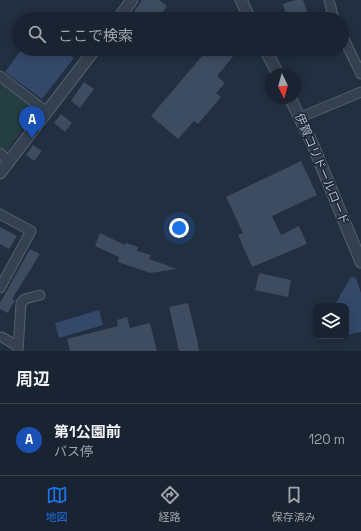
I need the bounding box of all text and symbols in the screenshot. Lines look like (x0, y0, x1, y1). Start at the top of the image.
search box (12, 12, 349, 56)
icon: search (26, 23, 48, 45)
text: ここで検索 (58, 26, 133, 45)
north arrow (265, 68, 301, 104)
pin: A (19, 106, 45, 139)
street label: 伊賀コリドールロード (291, 111, 353, 227)
your location (169, 218, 189, 238)
map controls (313, 303, 349, 339)
button: layers (313, 303, 349, 339)
text: 周辺 (16, 368, 50, 390)
text: 第1公園前 (54, 422, 121, 441)
text: A (25, 431, 33, 448)
text: 120 m (309, 431, 345, 448)
text: バス停 (54, 443, 93, 460)
tab: 地図 (46, 484, 68, 524)
tab: 経路 (159, 484, 181, 524)
tab: 保存済み (272, 484, 316, 524)

